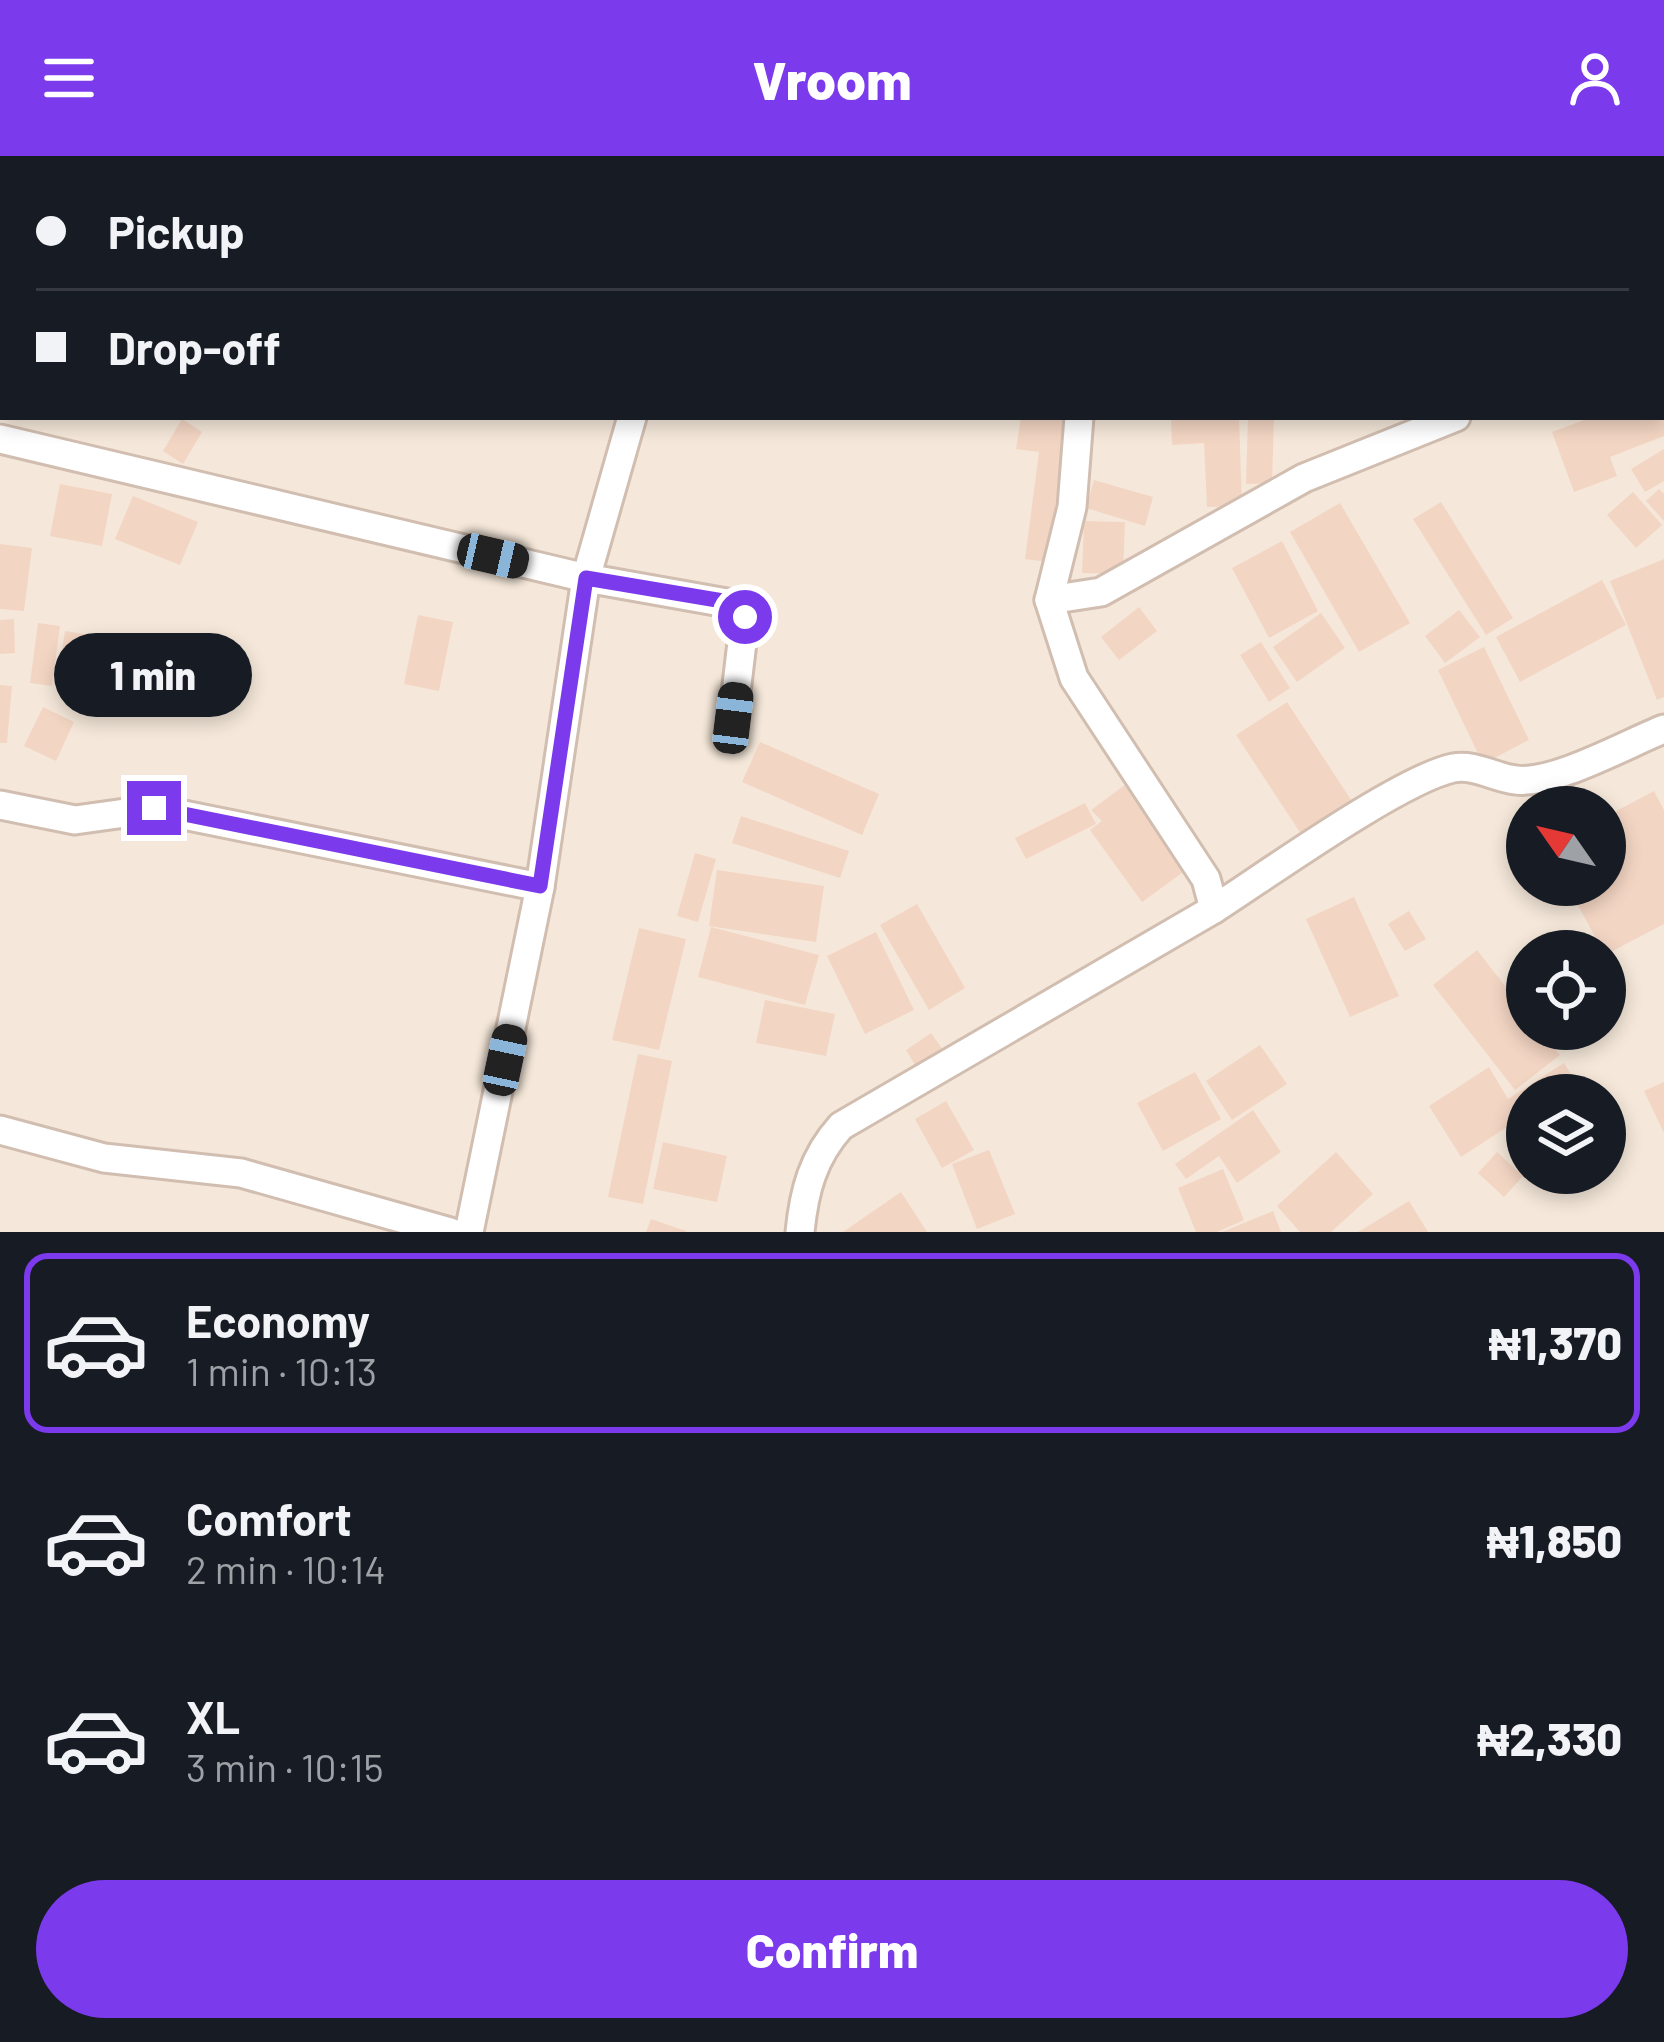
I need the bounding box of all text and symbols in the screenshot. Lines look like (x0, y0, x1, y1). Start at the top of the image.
icon: menu (36, 45, 102, 111)
icon: person (1562, 45, 1628, 111)
text: Vroom (752, 46, 912, 111)
text: Pickup (108, 204, 245, 258)
text: Drop-off (108, 320, 281, 374)
car (454, 530, 532, 582)
route start (718, 590, 772, 644)
callout: 1 min (55, 634, 253, 718)
text: 1 min (110, 651, 196, 698)
car (711, 680, 755, 756)
route end (127, 781, 181, 835)
north arrow (1506, 786, 1626, 906)
map controls (1506, 786, 1626, 1194)
button: locate (1506, 930, 1626, 1050)
car (480, 1021, 530, 1099)
button: layers (1506, 1074, 1626, 1194)
icon: car (42, 1289, 150, 1397)
text: Economy (186, 1293, 370, 1347)
text: ₦1,370 (1489, 1315, 1622, 1369)
text: 1 min · 10:13 (186, 1347, 377, 1394)
icon: car (42, 1487, 150, 1595)
text: Comfort (186, 1491, 352, 1545)
text: ₦1,850 (1487, 1513, 1622, 1567)
text: 2 min · 10:14 (186, 1545, 386, 1592)
icon: car (42, 1685, 150, 1793)
text: XL (186, 1689, 240, 1743)
text: ₦2,330 (1477, 1711, 1622, 1765)
text: 3 min · 10:15 (186, 1743, 384, 1790)
button: Confirm (36, 1880, 1628, 2018)

